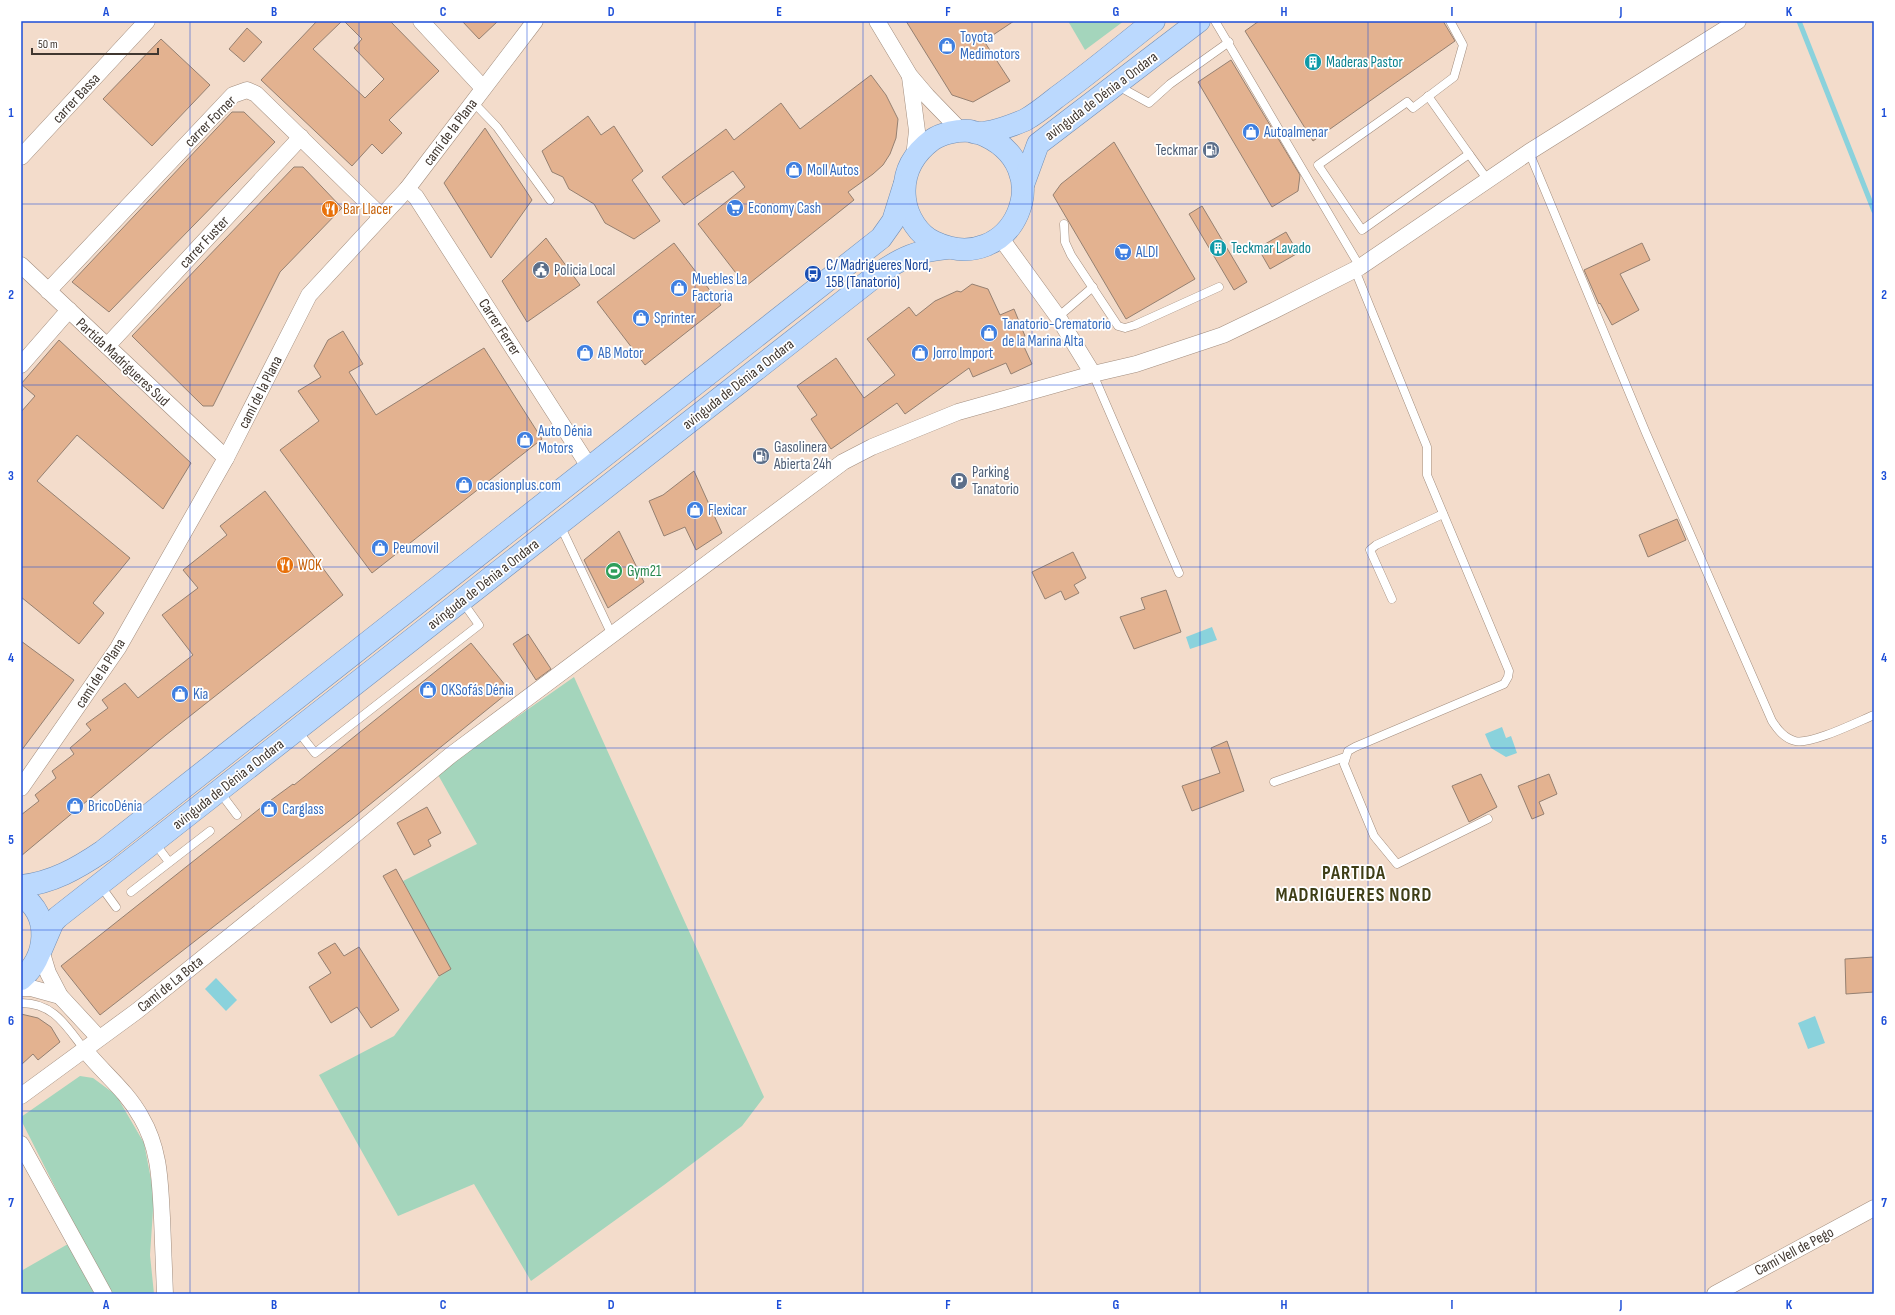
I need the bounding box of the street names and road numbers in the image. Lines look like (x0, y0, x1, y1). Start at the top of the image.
street label: avinguda de Dénia a Ondara (1041, 48, 1162, 145)
street label: carrer Bassa (48, 69, 104, 127)
street label: carrer Forner (181, 91, 241, 151)
street label: camí de la Plana (419, 95, 482, 170)
street label: carrer Fuster (175, 212, 234, 273)
street label: Carrer Ferrer (474, 295, 525, 360)
street label: Partida Madrigueres Sud (72, 314, 173, 411)
street label: avinguda de Dénia a Ondara (679, 335, 798, 434)
street label: camí de la Plana (234, 352, 287, 432)
street label: avinguda de Dénia a Ondara (424, 535, 543, 634)
street label: camí de la Plana (71, 635, 130, 712)
street label: avinguda de Dénia a Ondara (169, 735, 288, 834)
street label: Camí de La Bota (134, 952, 207, 1017)
street label: Camí Vell de Pego (1751, 1223, 1837, 1280)

